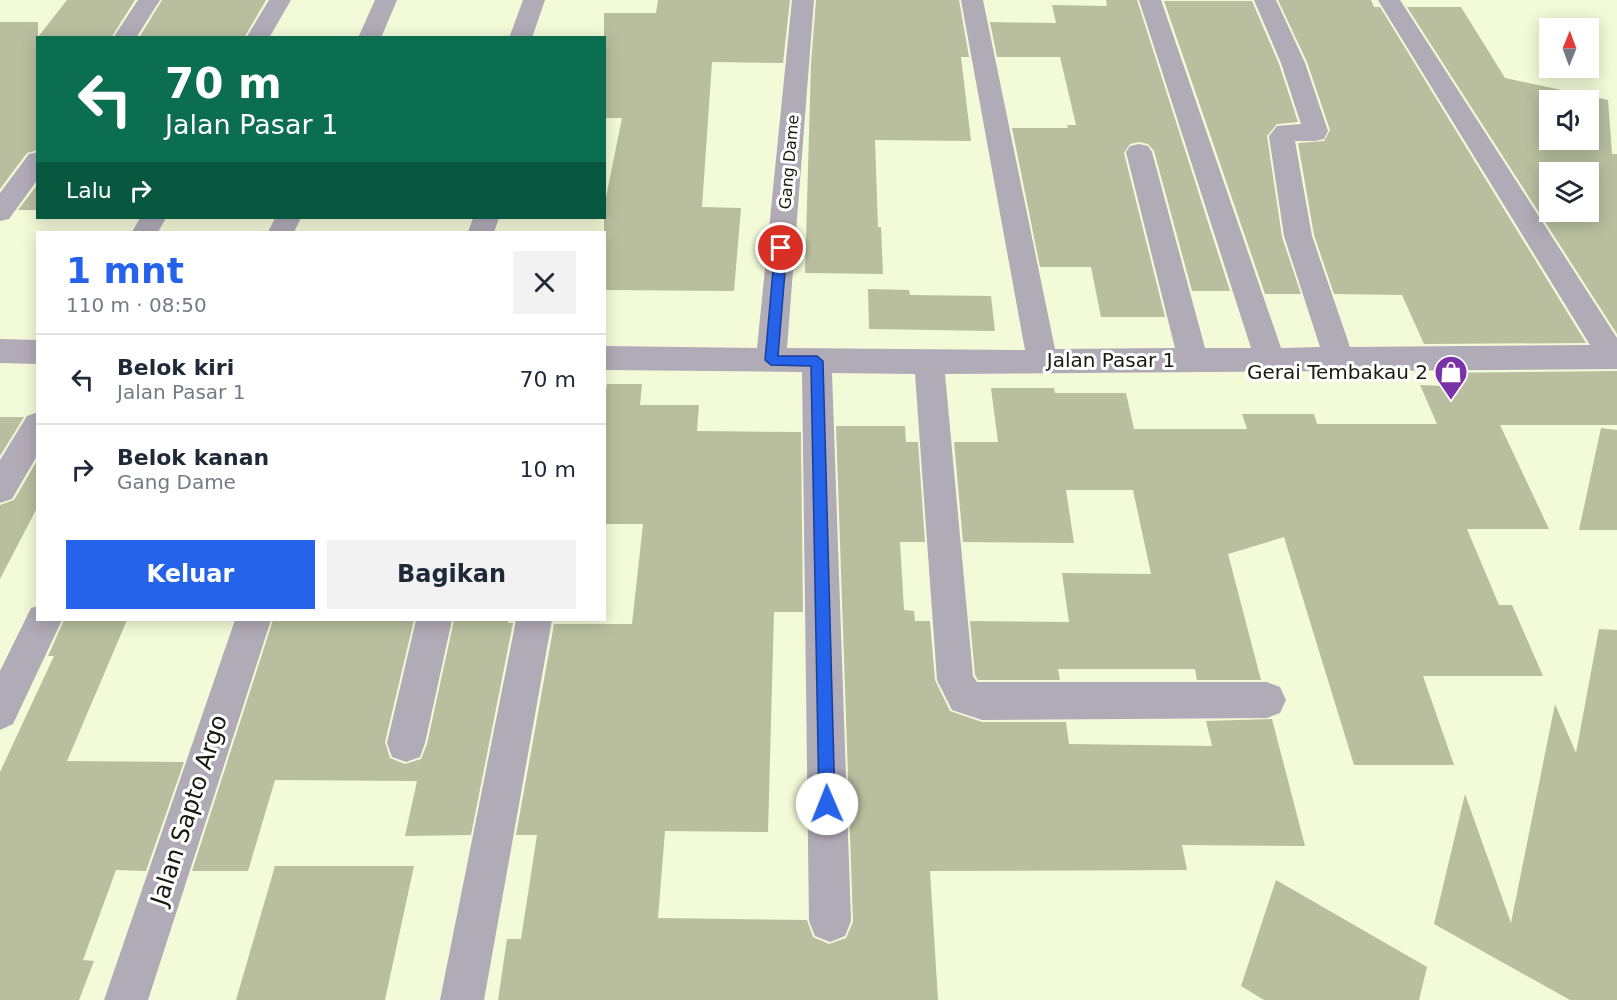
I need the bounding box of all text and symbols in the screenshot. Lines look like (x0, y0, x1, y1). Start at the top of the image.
north arrow (1539, 18, 1599, 78)
map controls (1539, 18, 1599, 222)
text: 70 m (165, 59, 282, 108)
icon: left (66, 60, 144, 138)
button: sound (1539, 90, 1599, 150)
text: Jalan Pasar 1 (165, 109, 338, 140)
street label: Gang Dame (775, 114, 803, 210)
button: layers (1539, 162, 1599, 222)
icon: right (124, 174, 157, 207)
text: Lalu (66, 178, 112, 203)
pin (755, 222, 806, 273)
icon: arrive (764, 231, 797, 264)
text: 1 mnt (66, 250, 184, 291)
button: close (513, 251, 576, 314)
text: 110 m · 08:50 (66, 293, 207, 317)
street label: Jalan Pasar 1 (1045, 348, 1175, 372)
shop icon: Gerai Tembakau 2 (1433, 354, 1469, 401)
text: Belok kiri (117, 355, 234, 380)
place label: Gerai Tembakau 2 (1247, 360, 1428, 384)
icon: left (66, 363, 99, 396)
text: 70 m (520, 367, 576, 392)
text: Jalan Pasar 1 (117, 380, 245, 404)
text: Belok kanan (117, 445, 269, 470)
icon: right (66, 453, 99, 486)
text: 10 m (520, 457, 576, 482)
text: Gang Dame (117, 470, 236, 494)
button: Keluar (66, 540, 315, 609)
button: Bagikan (327, 540, 576, 609)
street label: Jalan Sapto Argo (144, 711, 233, 911)
position arrow (795, 772, 859, 836)

